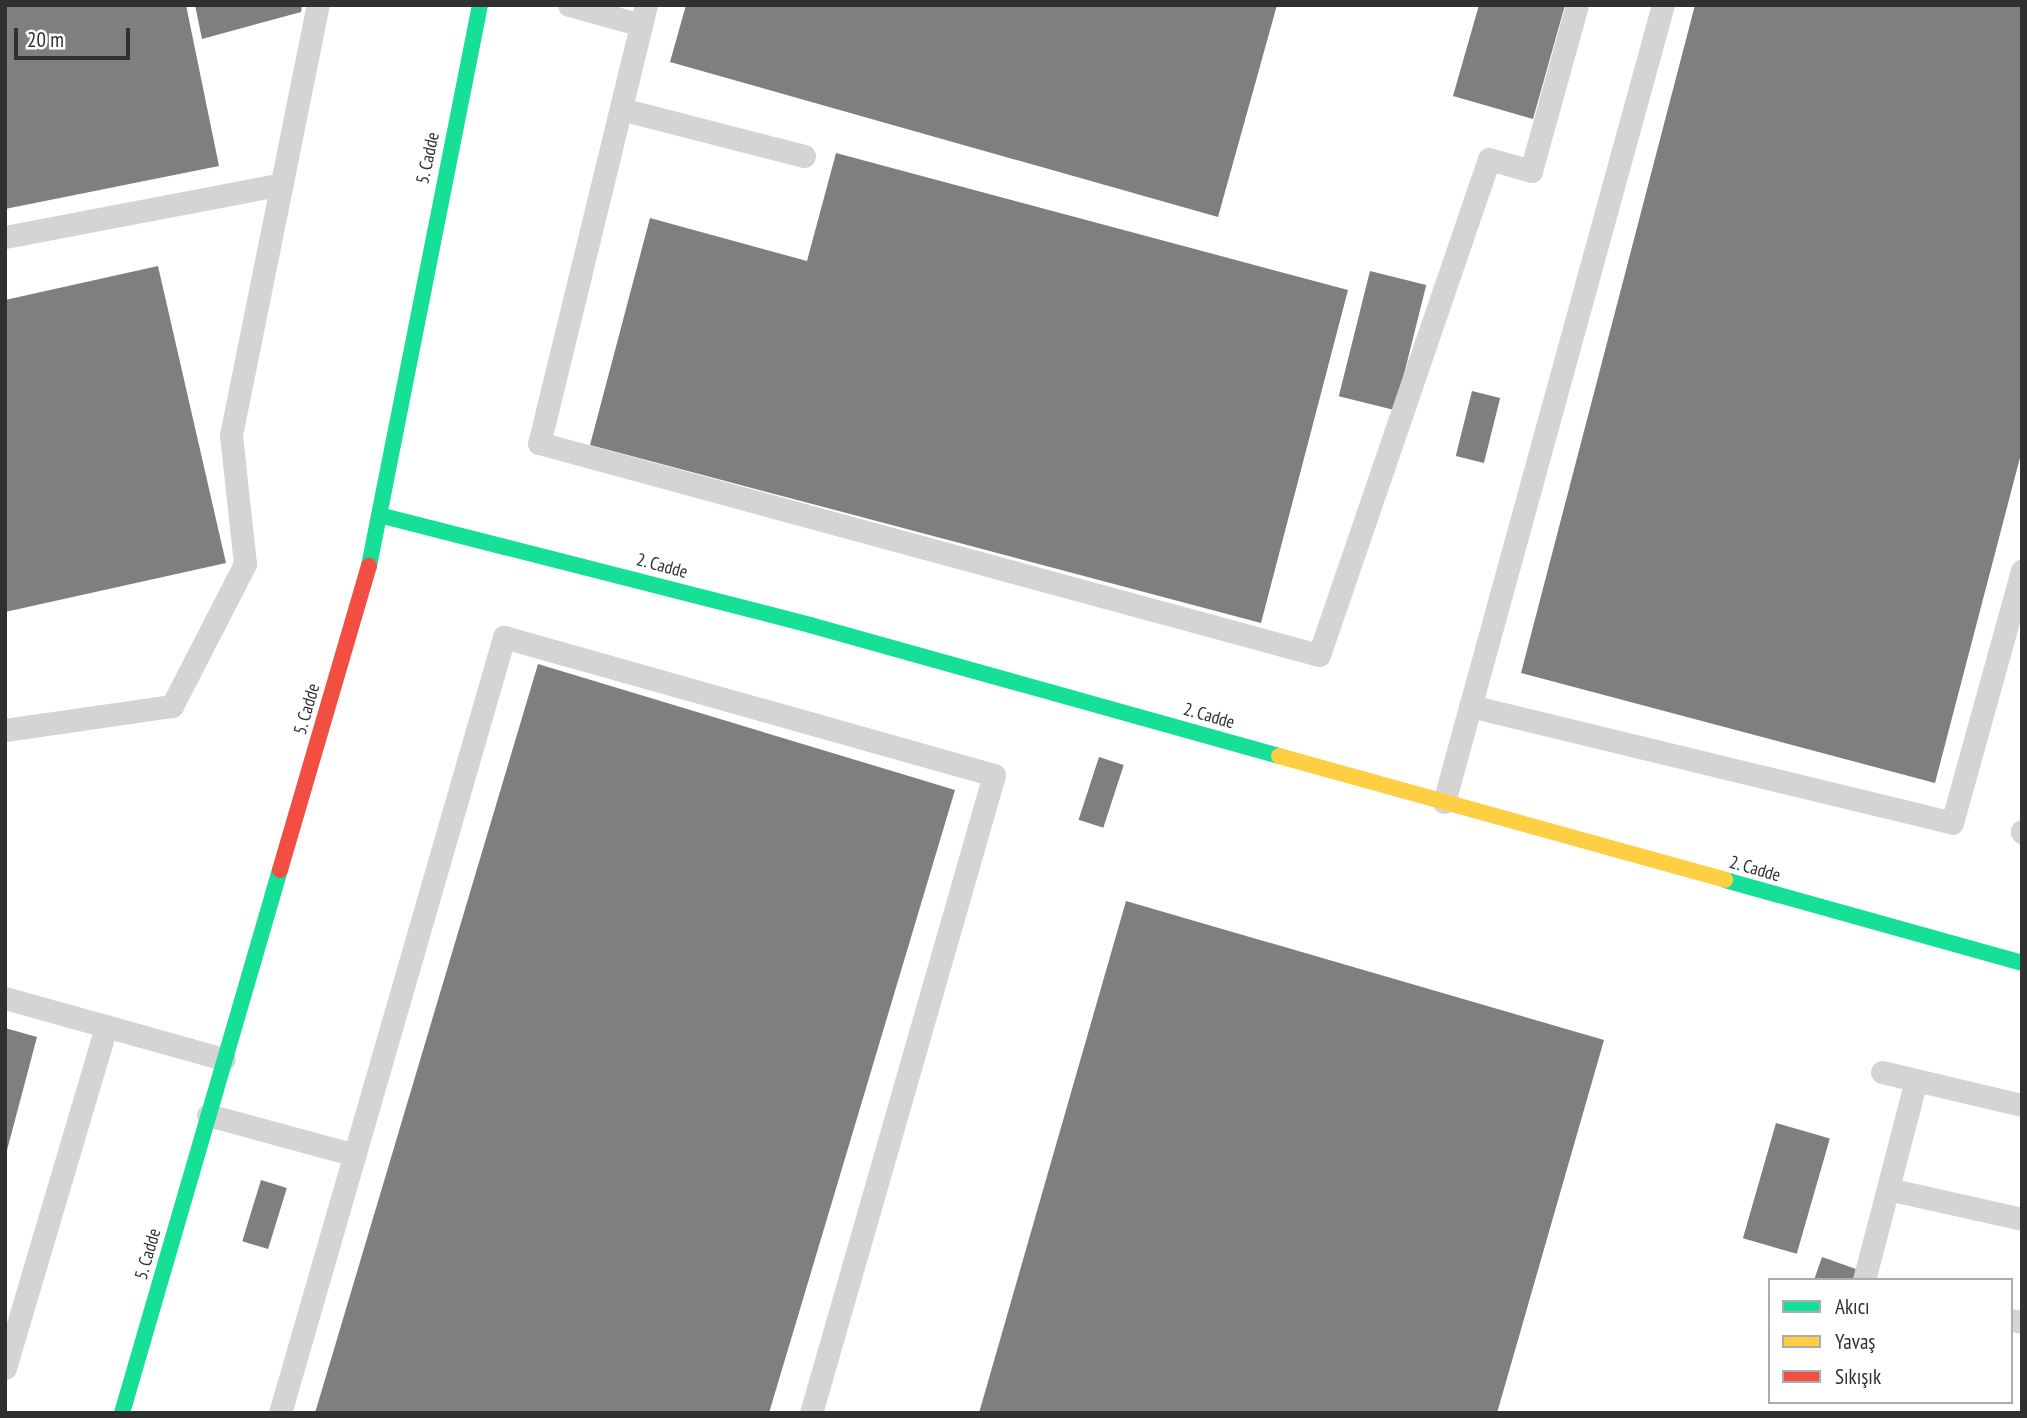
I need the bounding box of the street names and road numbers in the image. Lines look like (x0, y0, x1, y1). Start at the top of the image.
street label: 5. Cadde (412, 130, 444, 186)
street label: 2. Cadde (633, 549, 691, 583)
street label: 5. Cadde (289, 680, 325, 738)
street label: 2. Cadde (1180, 698, 1238, 734)
street label: 2. Cadde (1726, 851, 1784, 887)
street label: 5. Cadde (130, 1225, 166, 1283)

